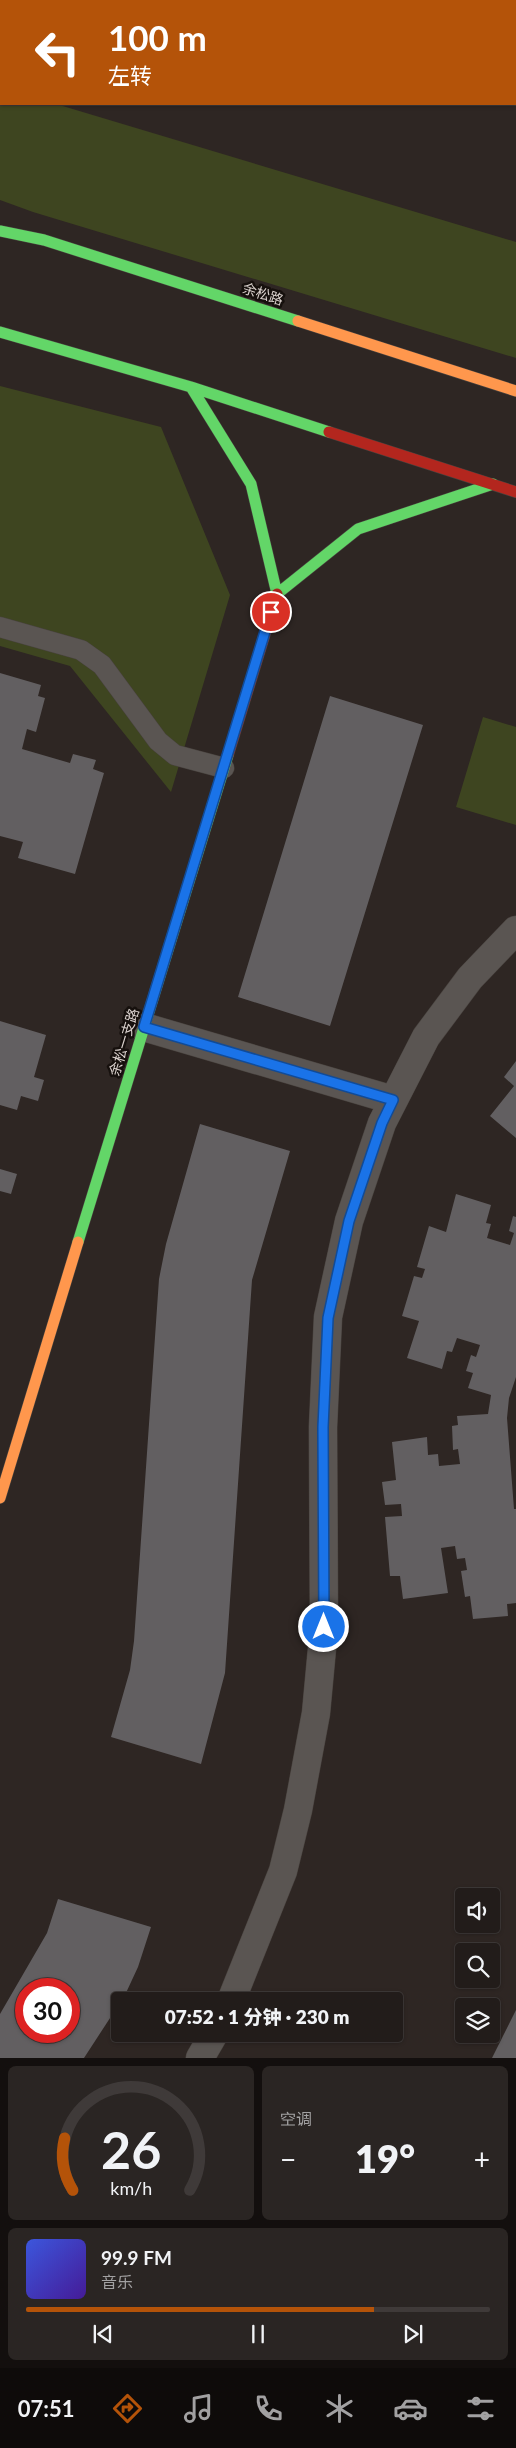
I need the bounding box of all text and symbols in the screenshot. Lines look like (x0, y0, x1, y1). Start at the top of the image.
text: 100 m (108, 16, 207, 58)
icon: left (25, 20, 90, 85)
text: 左转 (108, 62, 152, 89)
street label: 余松路 (241, 279, 286, 308)
pin (250, 591, 292, 633)
icon: arrive (257, 598, 285, 626)
street label: 余松一支路 (105, 1006, 142, 1078)
position arrow (297, 1600, 349, 1652)
map controls (455, 1888, 500, 2043)
button: sound (455, 1888, 500, 1933)
button: search (455, 1943, 500, 1988)
speed limit sign: 30 (15, 1978, 80, 2043)
button: layers (455, 1998, 500, 2043)
text: 07:52 · 1 分钟 · 230 m (165, 2005, 349, 2028)
text: 空调 (280, 2109, 312, 2128)
text: 26 (101, 2118, 161, 2180)
text: 19° (355, 2135, 415, 2181)
text: − (280, 2142, 296, 2176)
text: + (474, 2142, 490, 2176)
text: km/h (110, 2177, 152, 2199)
text: 99.9 FM (101, 2246, 172, 2269)
text: 音乐 (101, 2272, 133, 2291)
icon: previous (89, 2320, 117, 2348)
icon: pause (244, 2320, 272, 2348)
icon: next (399, 2320, 427, 2348)
icon: directions (110, 2391, 145, 2426)
icon: music (181, 2391, 216, 2426)
icon: phone (251, 2391, 286, 2426)
icon: climate (322, 2391, 357, 2426)
icon: car (393, 2391, 428, 2426)
icon: filters (463, 2391, 498, 2426)
text: 07:51 (18, 2395, 75, 2422)

